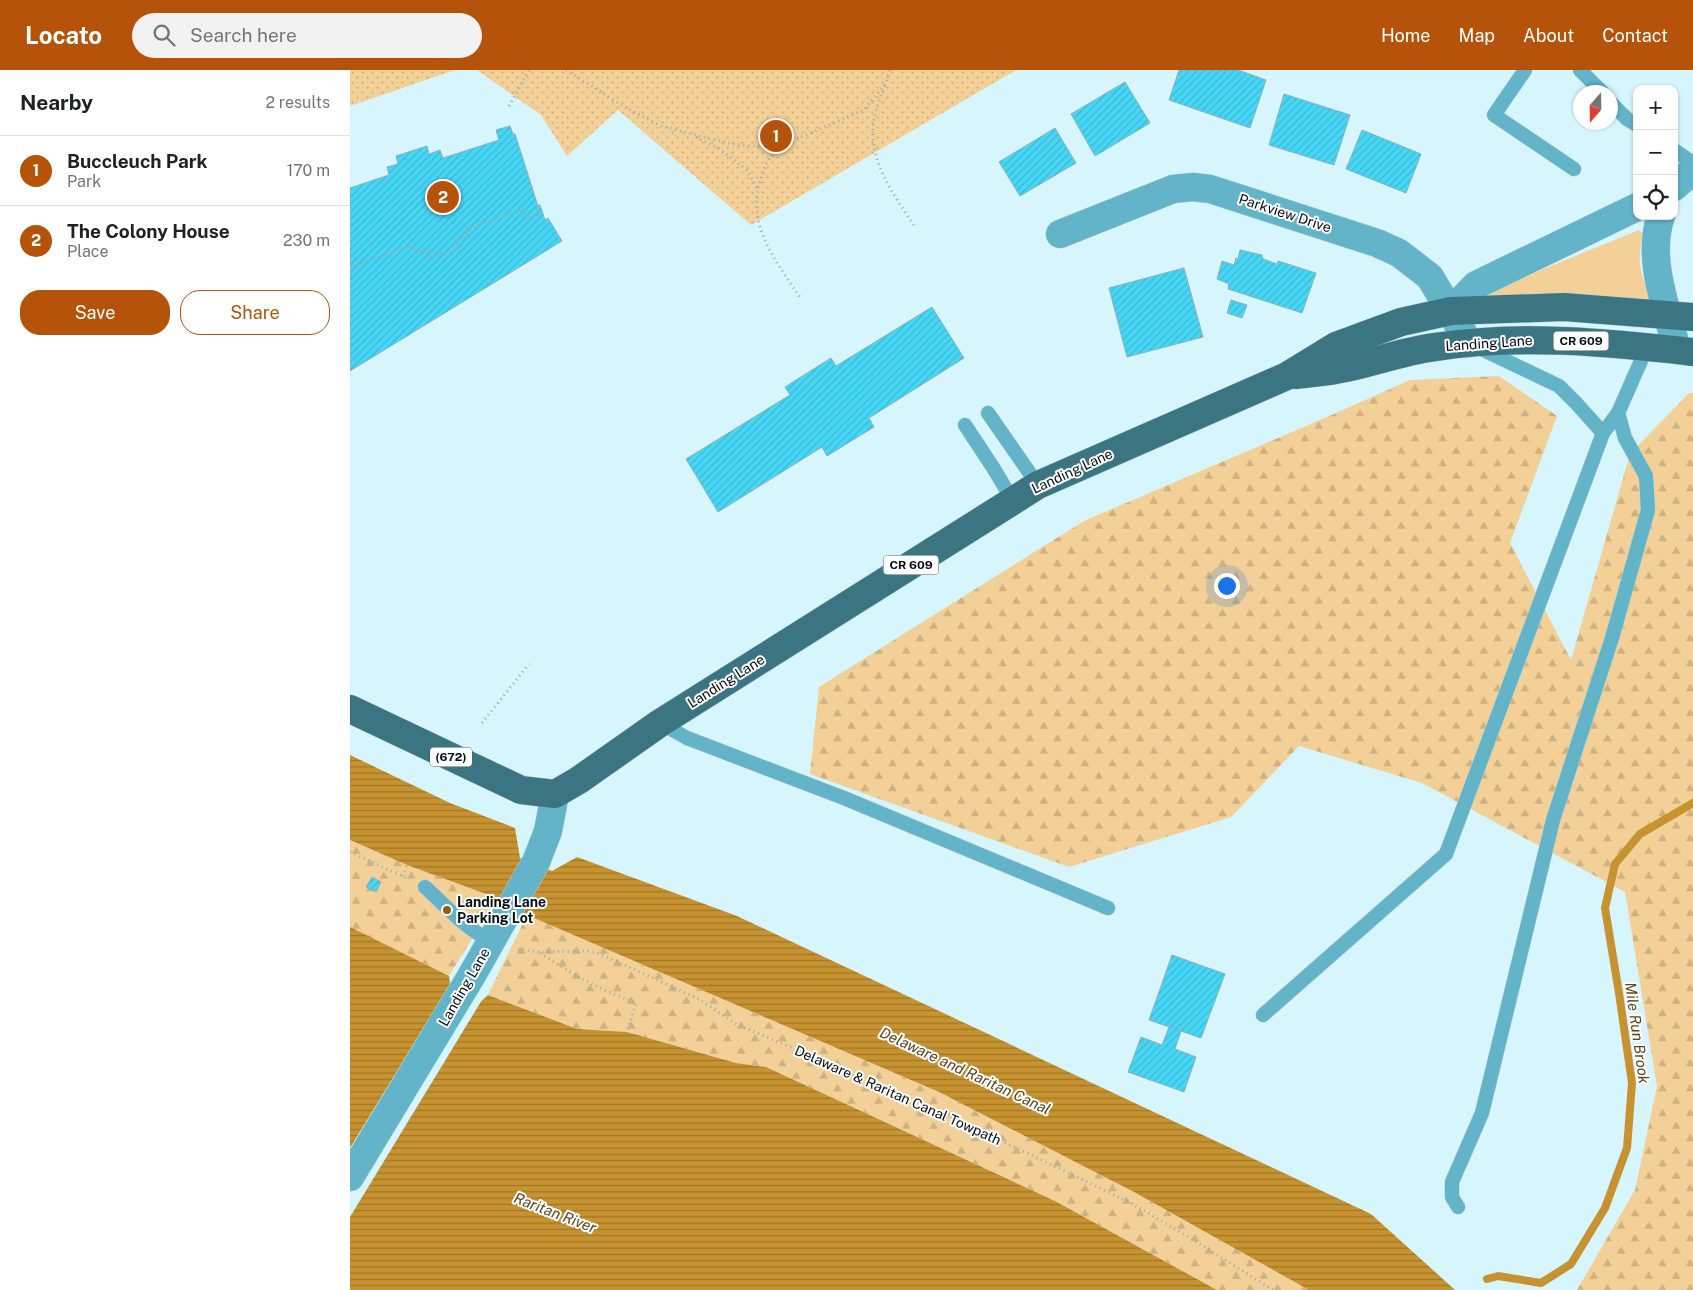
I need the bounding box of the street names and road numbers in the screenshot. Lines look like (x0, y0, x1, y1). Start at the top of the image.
street label: Parkview Drive (1237, 191, 1333, 235)
street label: Landing Lane (1445, 332, 1533, 354)
road number: CR 609 (1554, 332, 1608, 350)
street label: Landing Lane (1029, 445, 1115, 497)
road number: CR 609 (884, 556, 938, 574)
street label: Landing Lane (685, 651, 767, 711)
road number: (672) (430, 748, 472, 766)
street label: Landing Lane (435, 945, 493, 1029)
street label: Delaware & Raritan Canal Towpath (792, 1042, 1004, 1148)

